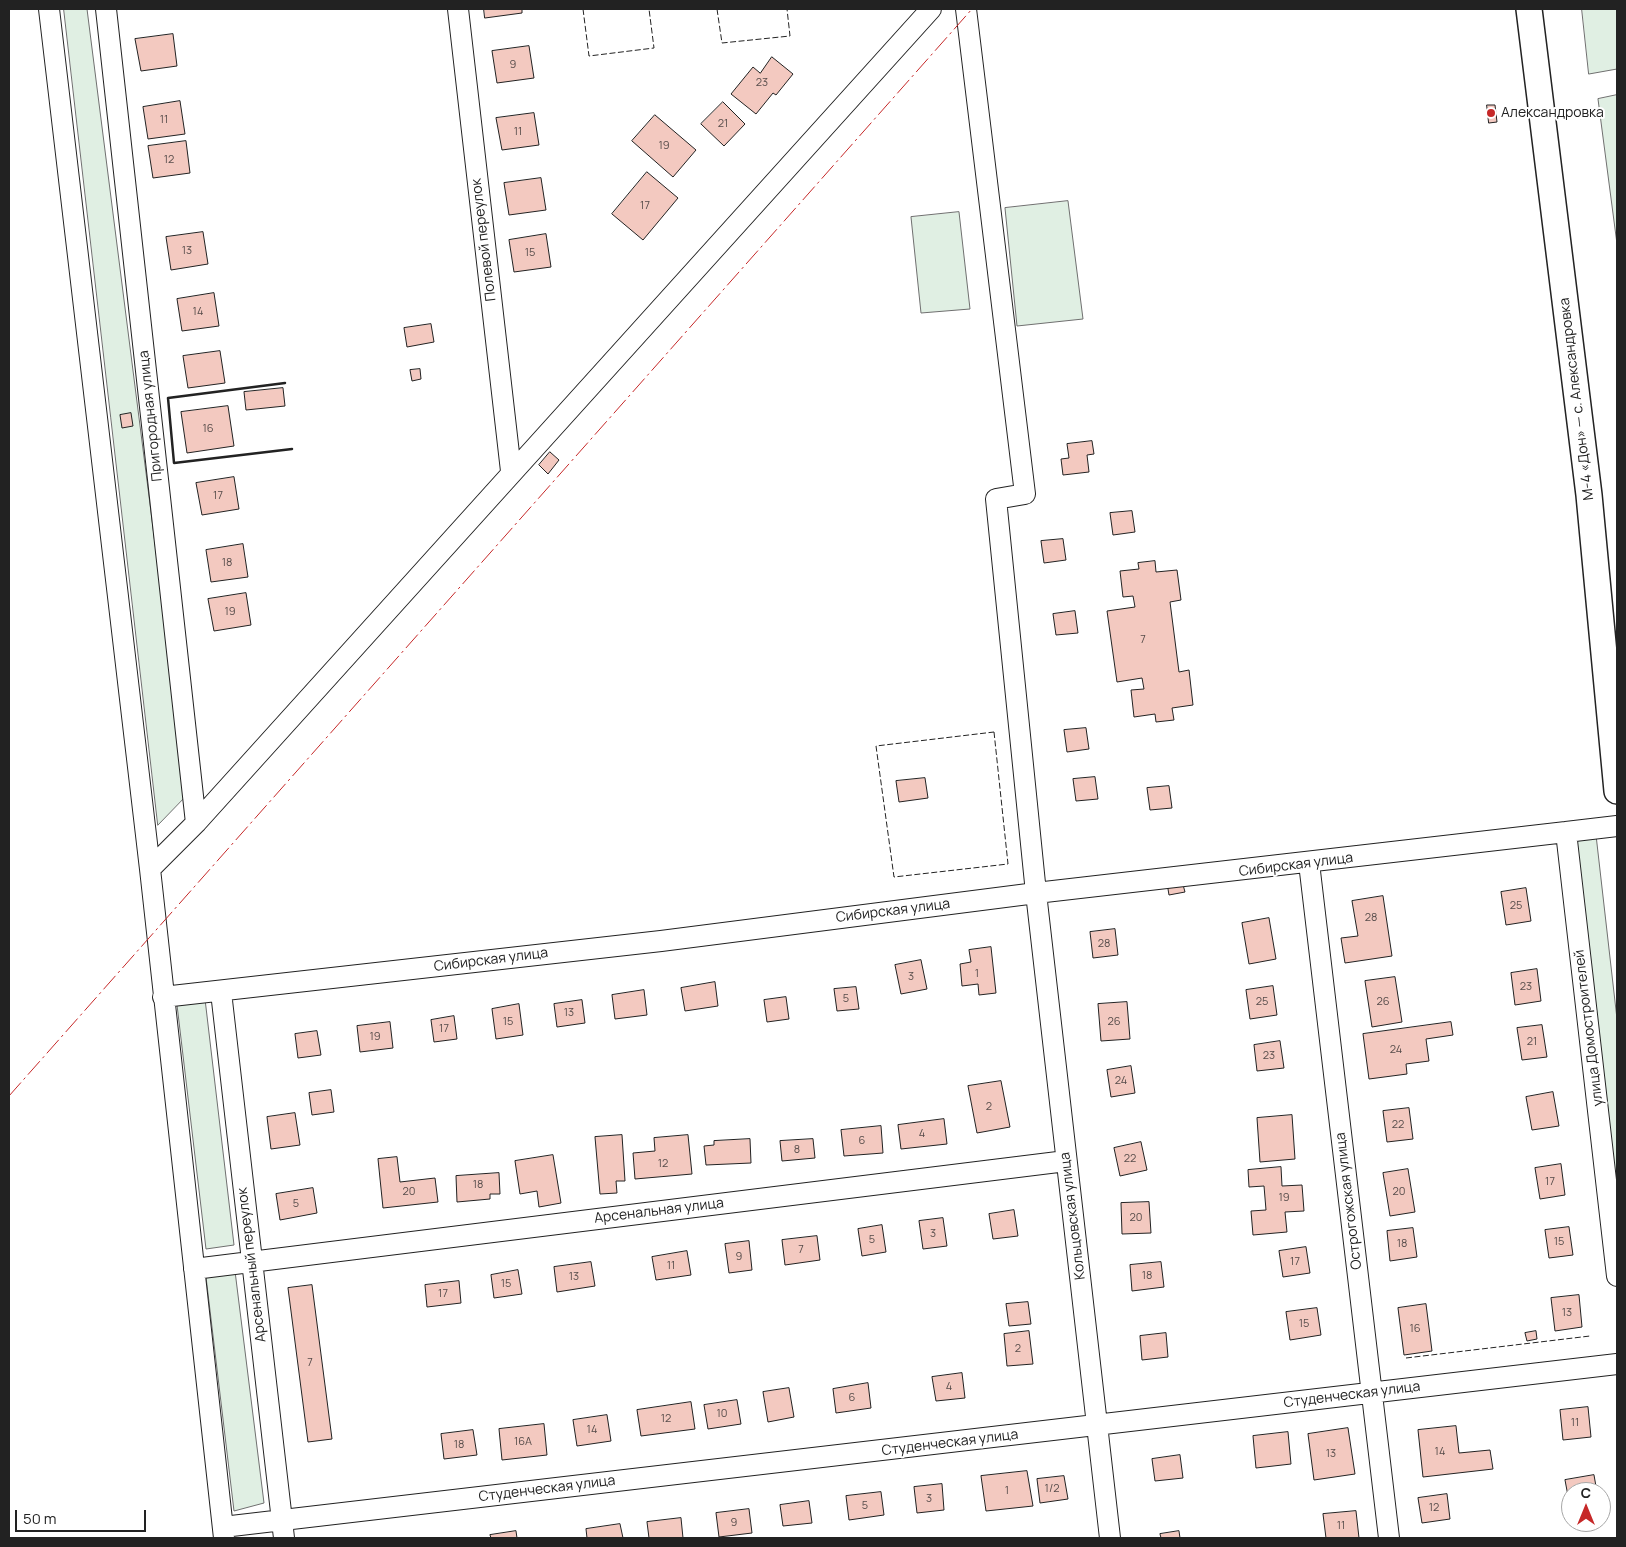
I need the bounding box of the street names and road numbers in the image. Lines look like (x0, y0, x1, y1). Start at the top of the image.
street label: Полевой переулок (468, 178, 500, 302)
street label: М-4 «Дон» — с. Александровка (1556, 297, 1598, 501)
street label: Пригородная улица (136, 350, 166, 482)
street label: Сибирская улица (1238, 850, 1354, 880)
street label: Сибирская улица (835, 896, 951, 926)
street label: Сибирская улица (433, 945, 549, 975)
street label: улица Домостроителей (1571, 949, 1607, 1107)
street label: Острогожская улица (1332, 1132, 1366, 1270)
street label: Кольцовская улица (1057, 1151, 1089, 1281)
street label: Арсенальный переулок (234, 1187, 270, 1343)
street label: Арсенальная улица (593, 1195, 725, 1227)
street label: Студенческая улица (1283, 1378, 1421, 1412)
street label: Студенческая улица (881, 1426, 1019, 1460)
street label: Студенческая улица (478, 1472, 616, 1506)

